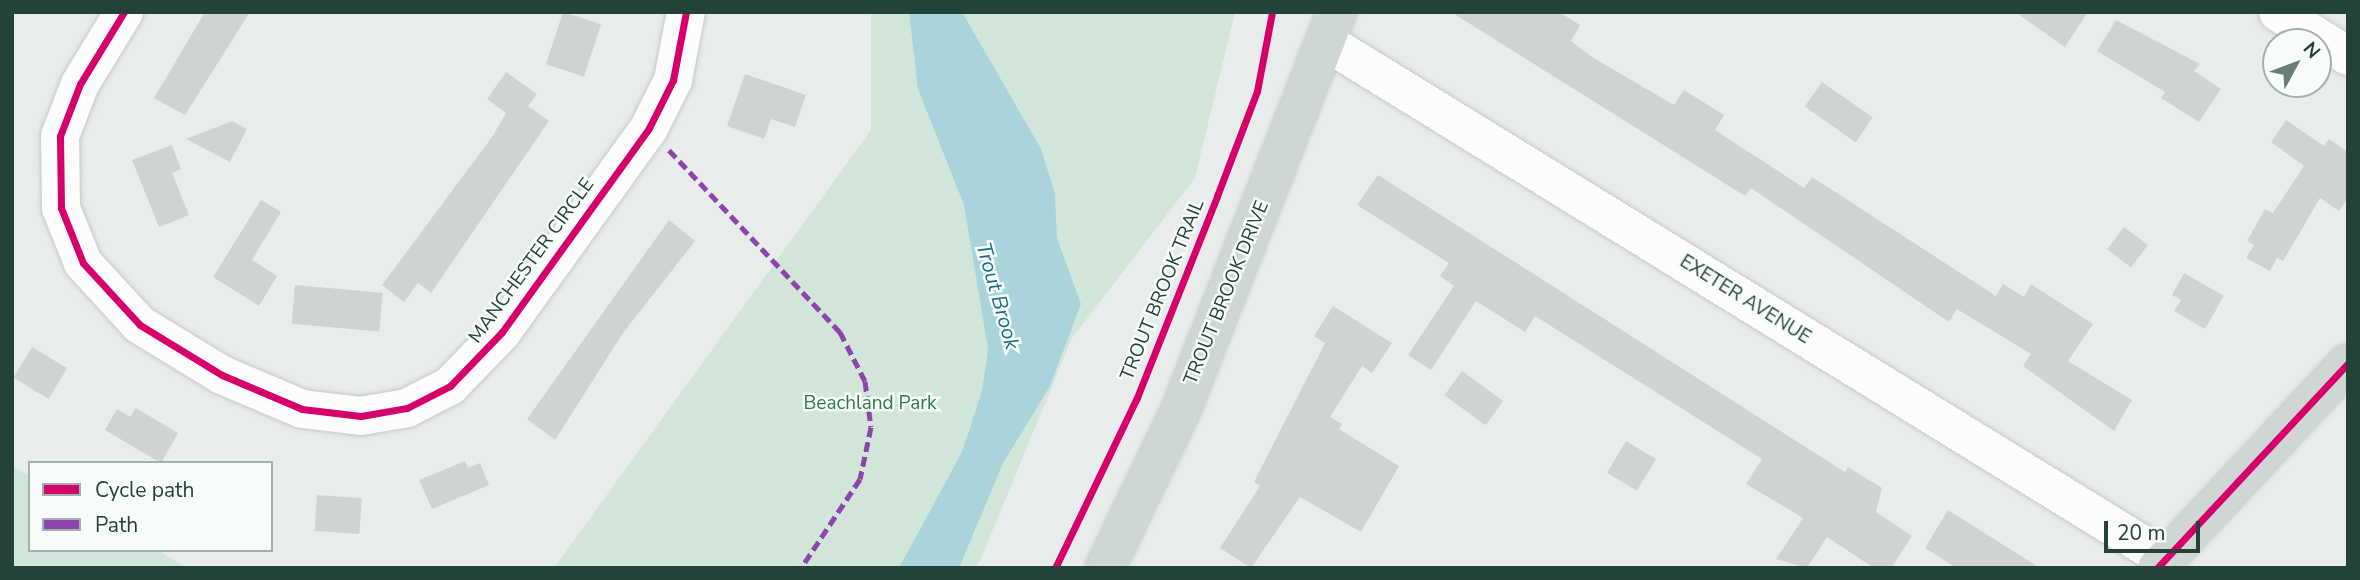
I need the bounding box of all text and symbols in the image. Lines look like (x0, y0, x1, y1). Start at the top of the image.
north arrow (2262, 28, 2332, 98)
text: N (2297, 37, 2326, 64)
street label: MANCHESTER CIRCLE (465, 174, 599, 348)
street label: TROUT BROOK TRAIL (1116, 196, 1210, 384)
street label: TROUT BROOK DRIVE (1180, 198, 1274, 388)
water label: Trout Brook (971, 240, 1025, 352)
street label: EXETER AVENUE (1675, 251, 1815, 349)
park label: Beachland Park (804, 393, 936, 415)
legend (28, 461, 273, 552)
text: Cycle path (95, 476, 194, 504)
scale bar (2108, 506, 2204, 550)
text: Path (95, 511, 138, 539)
text: 20 m (2117, 519, 2166, 547)

